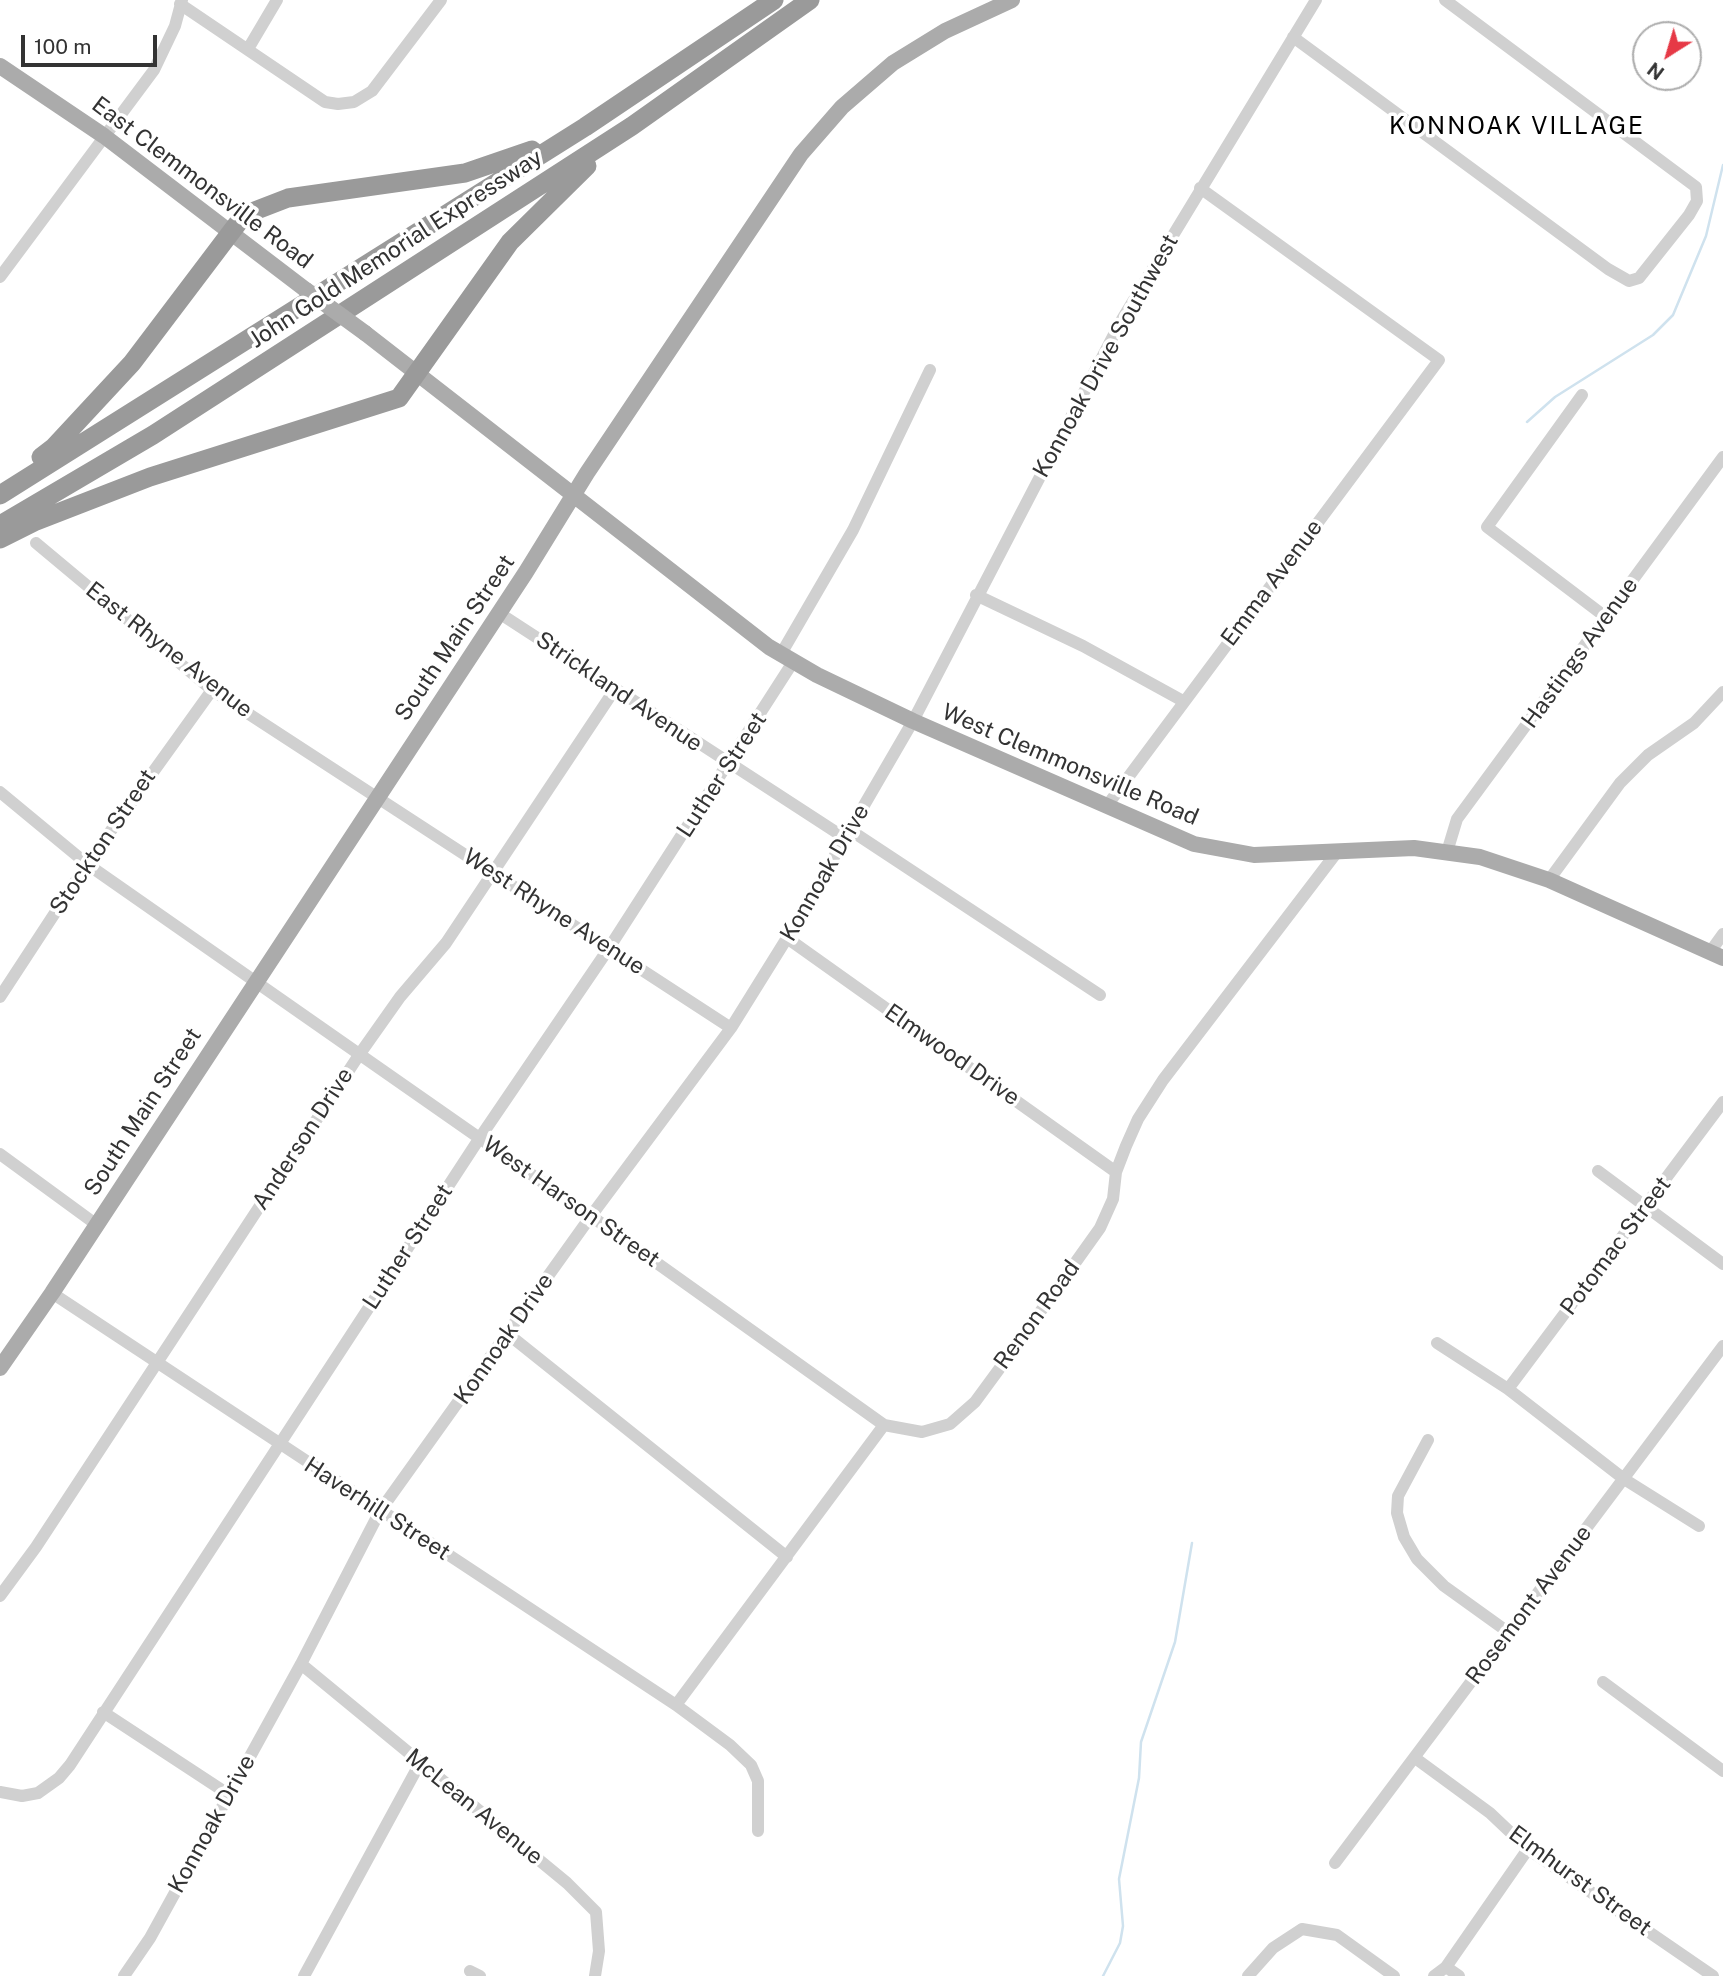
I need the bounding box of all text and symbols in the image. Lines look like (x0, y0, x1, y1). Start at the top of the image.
scale bar (24, 21, 161, 65)
north arrow (1632, 21, 1702, 91)
text: 100 m (34, 34, 91, 59)
text: N (1643, 58, 1668, 84)
street label: East Clemmonsville Road (86, 91, 318, 275)
district label: KONNOAK VILLAGE (1391, 113, 1643, 141)
street label: John Gold Memorial Expressway (244, 144, 548, 354)
street label: Konnoak Drive Southwest (1028, 230, 1184, 482)
street label: Emma Avenue (1216, 514, 1328, 652)
street label: South Main Street (389, 550, 521, 726)
street label: Hastings Avenue (1516, 572, 1644, 734)
street label: East Rhyne Avenue (80, 576, 258, 724)
street label: Strickland Avenue (530, 626, 708, 758)
street label: West Clemmonsville Road (938, 698, 1202, 832)
street label: Luther Street (671, 707, 773, 843)
street label: Stockton Street (44, 764, 162, 920)
street label: Konnoak Drive (775, 800, 875, 946)
street label: West Rhyne Avenue (458, 843, 650, 981)
street label: Elmwood Drive (879, 998, 1025, 1112)
street label: South Main Street (78, 1023, 208, 1201)
street label: Anderson Drive (247, 1063, 359, 1215)
street label: West Harson Street (477, 1131, 665, 1273)
street label: Potomac Street (1555, 1171, 1677, 1321)
street label: Luther Street (357, 1179, 459, 1315)
street label: Renon Road (988, 1255, 1086, 1375)
street label: Konnoak Drive (449, 1268, 559, 1410)
street label: Haverhill Street (299, 1451, 455, 1567)
street label: Rosemont Avenue (1460, 1520, 1598, 1690)
street label: McLean Avenue (400, 1743, 548, 1871)
street label: Konnoak Drive (163, 1750, 261, 1898)
street label: Elmhurst Street (1503, 1820, 1657, 1942)

